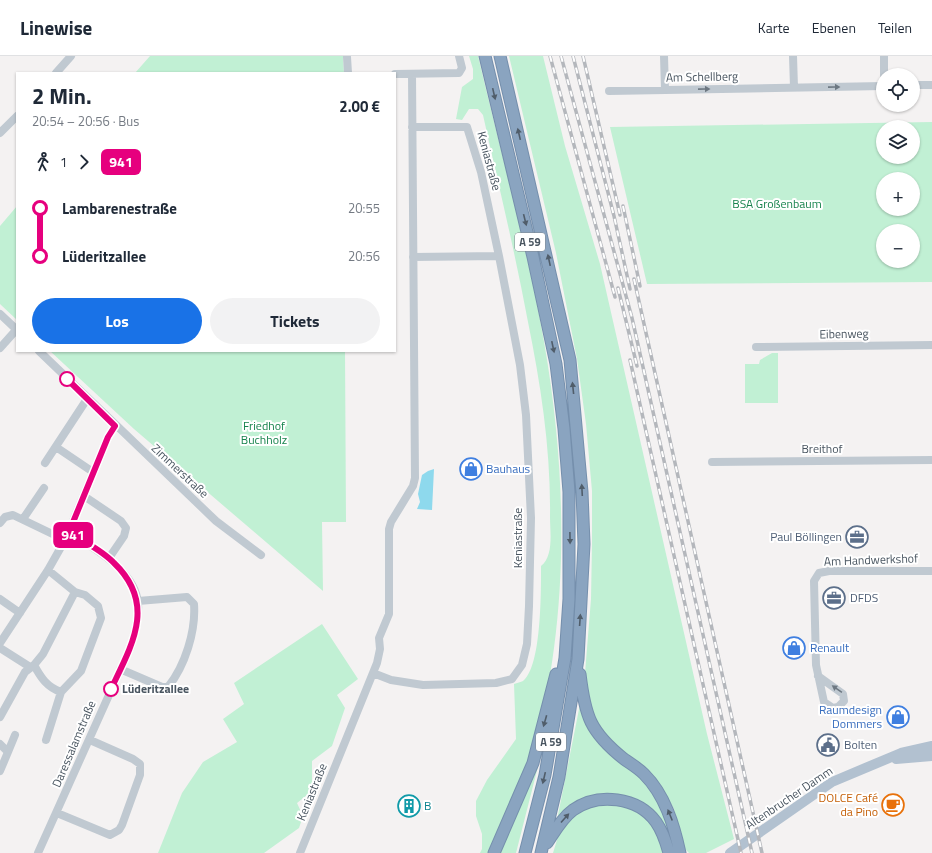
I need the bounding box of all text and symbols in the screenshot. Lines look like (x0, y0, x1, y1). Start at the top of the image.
text: Linewise (20, 13, 92, 42)
text: Karte (758, 17, 790, 38)
text: Ebenen (812, 17, 856, 38)
text: Teilen (878, 17, 912, 38)
street label: Am Schellberg (666, 66, 738, 87)
map controls (876, 68, 920, 268)
button: locate (876, 68, 920, 112)
text: 2 Min. (32, 79, 92, 113)
one-way arrow (828, 84, 841, 90)
one-way arrow (698, 86, 711, 92)
one-way arrow (491, 88, 497, 100)
text: 2.00 € (339, 95, 380, 118)
text: 20:54 – 20:56 · Bus (32, 111, 139, 131)
button: layers (876, 120, 920, 164)
one-way arrow (515, 127, 521, 140)
street label: Keniastraße (472, 129, 507, 193)
icon: walk (32, 151, 54, 173)
icon: forward (73, 151, 95, 173)
text: 941 (109, 151, 133, 172)
text: 1 (60, 152, 67, 172)
button: + (876, 172, 920, 216)
park label: BSA Großenbaum (732, 194, 822, 213)
text: Lambarenestraße (62, 197, 177, 220)
text: 20:55 (348, 198, 380, 218)
one-way arrow (522, 214, 528, 227)
button: − (876, 224, 920, 268)
road number: A 59 (515, 233, 545, 251)
text: Lüderitzallee (62, 245, 146, 268)
text: 20:56 (348, 246, 380, 266)
one-way arrow (545, 254, 551, 266)
button: Los (32, 298, 202, 344)
button: Tickets (210, 298, 380, 344)
street label: Eibenweg (819, 324, 869, 343)
one-way arrow (550, 341, 556, 353)
unlabelled marker (59, 371, 75, 387)
one-way arrow (570, 382, 577, 394)
park label: Friedhof Buchholz (241, 416, 287, 449)
street label: Zimmerstraße (147, 439, 213, 502)
street label: Breithof (801, 439, 843, 458)
shop icon: Bauhaus (458, 456, 484, 482)
place label: Bauhaus (486, 459, 531, 478)
one-way arrow (579, 483, 585, 496)
street label: Keniastraße (508, 508, 527, 568)
line badge: 941 (50, 522, 96, 548)
text: 941 (61, 524, 85, 545)
office icon: Paul Böllingen (844, 524, 870, 550)
place label: Paul Böllingen (770, 527, 842, 546)
one-way arrow (567, 532, 573, 545)
street label: Am Handwerkshof (824, 548, 918, 571)
office icon: DFDS (821, 585, 847, 611)
place label: DFDS (850, 588, 878, 607)
one-way arrow (577, 614, 584, 626)
shop icon: Renault (781, 635, 807, 661)
place label: Renault (810, 638, 850, 657)
place label: Lüderitzallee (122, 679, 189, 698)
marker: Lüderitzallee (103, 681, 119, 697)
one-way arrow (832, 685, 842, 693)
street label: Daressalamstraße (47, 697, 100, 790)
place label: Raumdesign Dommers (819, 700, 882, 733)
shop icon: Raumdesign Dommers (885, 704, 911, 730)
one-way arrow (542, 716, 548, 728)
public building icon: Bolten (815, 732, 841, 758)
road number: A 59 (536, 733, 566, 751)
place label: Bolten (844, 735, 877, 754)
street label: Keniastraße (291, 760, 332, 824)
street label: Altenbrucher Damm (741, 761, 836, 834)
one-way arrow (541, 772, 547, 784)
place label: DOLCE Café da Pino (819, 788, 878, 821)
cafe icon: DOLCE Café da Pino (880, 792, 906, 818)
building icon: B (396, 793, 422, 819)
place label: B (424, 796, 431, 815)
one-way arrow (666, 809, 672, 821)
one-way arrow (560, 813, 569, 824)

